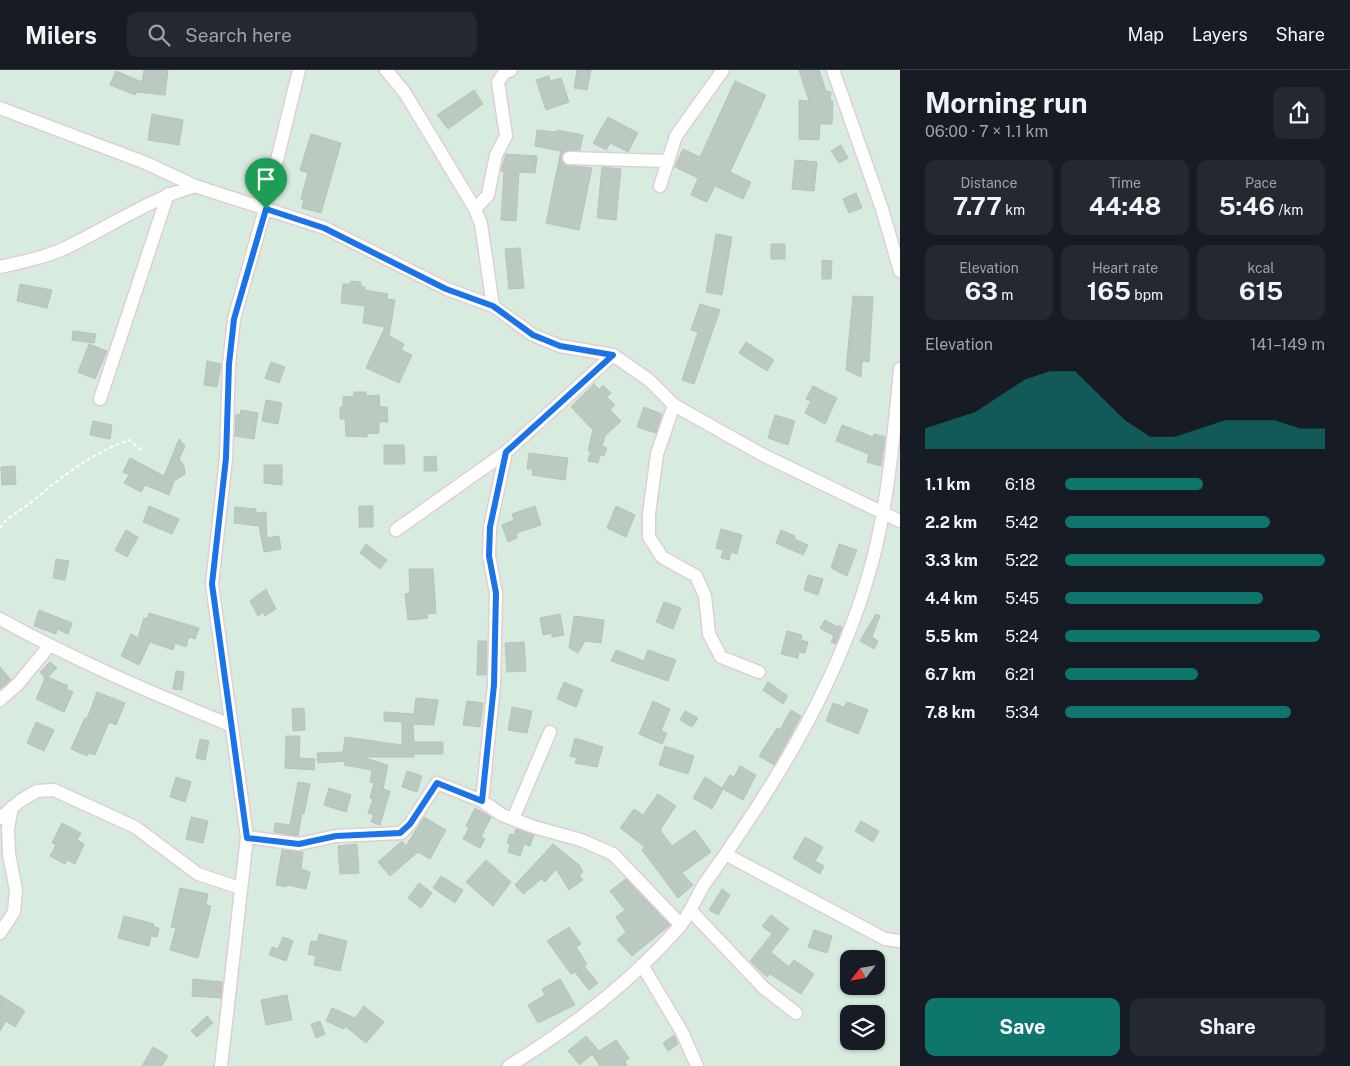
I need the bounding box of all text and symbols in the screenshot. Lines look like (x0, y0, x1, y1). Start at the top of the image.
search box (127, 12, 477, 57)
text: Milers (25, 21, 97, 49)
icon: search (145, 21, 173, 49)
text: Search here (185, 24, 292, 46)
text: Map (1128, 24, 1164, 45)
text: Layers (1192, 24, 1248, 45)
text: Share (1276, 24, 1325, 45)
text: Morning run (925, 86, 1088, 119)
button: share (1273, 87, 1325, 139)
text: 06:00 · 7 × 1.1 km (925, 122, 1048, 141)
pin (245, 158, 287, 209)
icon: arrive (252, 165, 280, 193)
text: Distance (961, 175, 1017, 191)
text: Time (1109, 175, 1141, 191)
text: Pace (1245, 175, 1277, 191)
text: 7.77 (953, 191, 1002, 221)
text: 44:48 (1089, 191, 1161, 221)
text: 5:46 (1219, 191, 1275, 221)
text: km (1002, 202, 1025, 218)
text: /km (1275, 202, 1303, 218)
text: Elevation (959, 260, 1019, 276)
text: Heart rate (1092, 260, 1158, 276)
text: kcal (1247, 260, 1275, 276)
text: 63 (965, 276, 998, 306)
text: 165 (1087, 276, 1131, 306)
text: 615 (1239, 276, 1283, 306)
text: m (998, 287, 1013, 303)
text: bpm (1131, 287, 1163, 303)
text: Elevation (925, 335, 993, 354)
text: 141–149 m (1250, 335, 1325, 354)
text: 1.1 km (925, 475, 970, 494)
text: 6:18 (1005, 475, 1035, 494)
text: 2.2 km (925, 513, 977, 532)
text: 5:42 (1005, 513, 1038, 532)
text: 3.3 km (925, 551, 978, 570)
text: 5:22 (1005, 551, 1038, 570)
text: 4.4 km (925, 589, 977, 608)
text: 5:45 (1005, 589, 1039, 608)
text: 5.5 km (925, 627, 978, 646)
text: 5:24 (1005, 627, 1039, 646)
text: 6.7 km (925, 665, 976, 684)
text: 6:21 (1005, 665, 1035, 684)
text: 7.8 km (925, 703, 975, 722)
text: 5:34 (1005, 703, 1039, 722)
north arrow (840, 950, 885, 995)
map controls (840, 950, 885, 1050)
button: Save (925, 998, 1120, 1056)
button: Share (1130, 998, 1325, 1056)
button: layers (840, 1005, 885, 1050)

